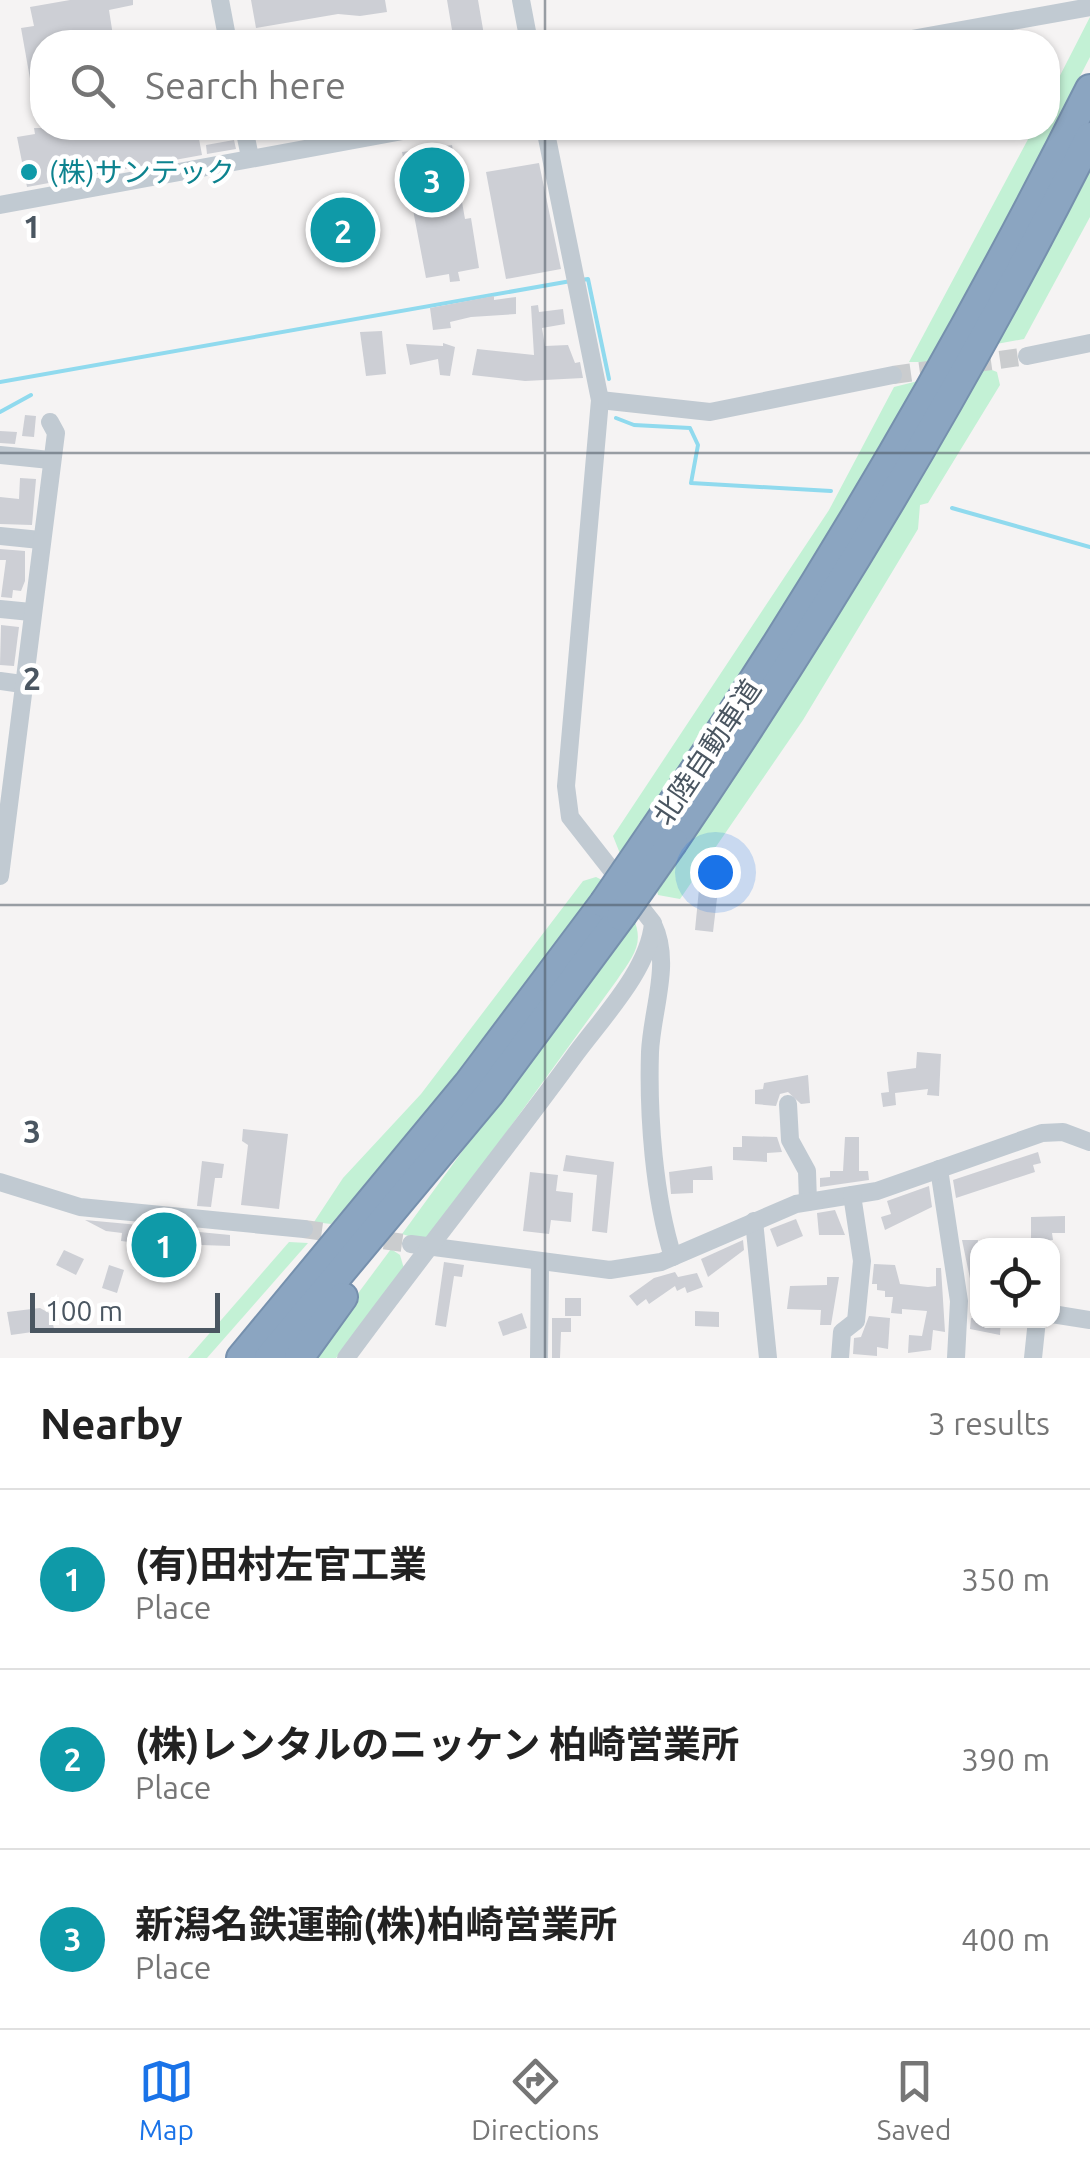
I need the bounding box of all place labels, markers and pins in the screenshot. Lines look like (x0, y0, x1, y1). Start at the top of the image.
pin: 3 (400, 142, 464, 218)
place label: (株)サンテック (49, 156, 235, 188)
marker: (株)サンテック (18, 161, 40, 183)
pin: 2 (310, 192, 376, 268)
pin: 1 (132, 1208, 196, 1282)

